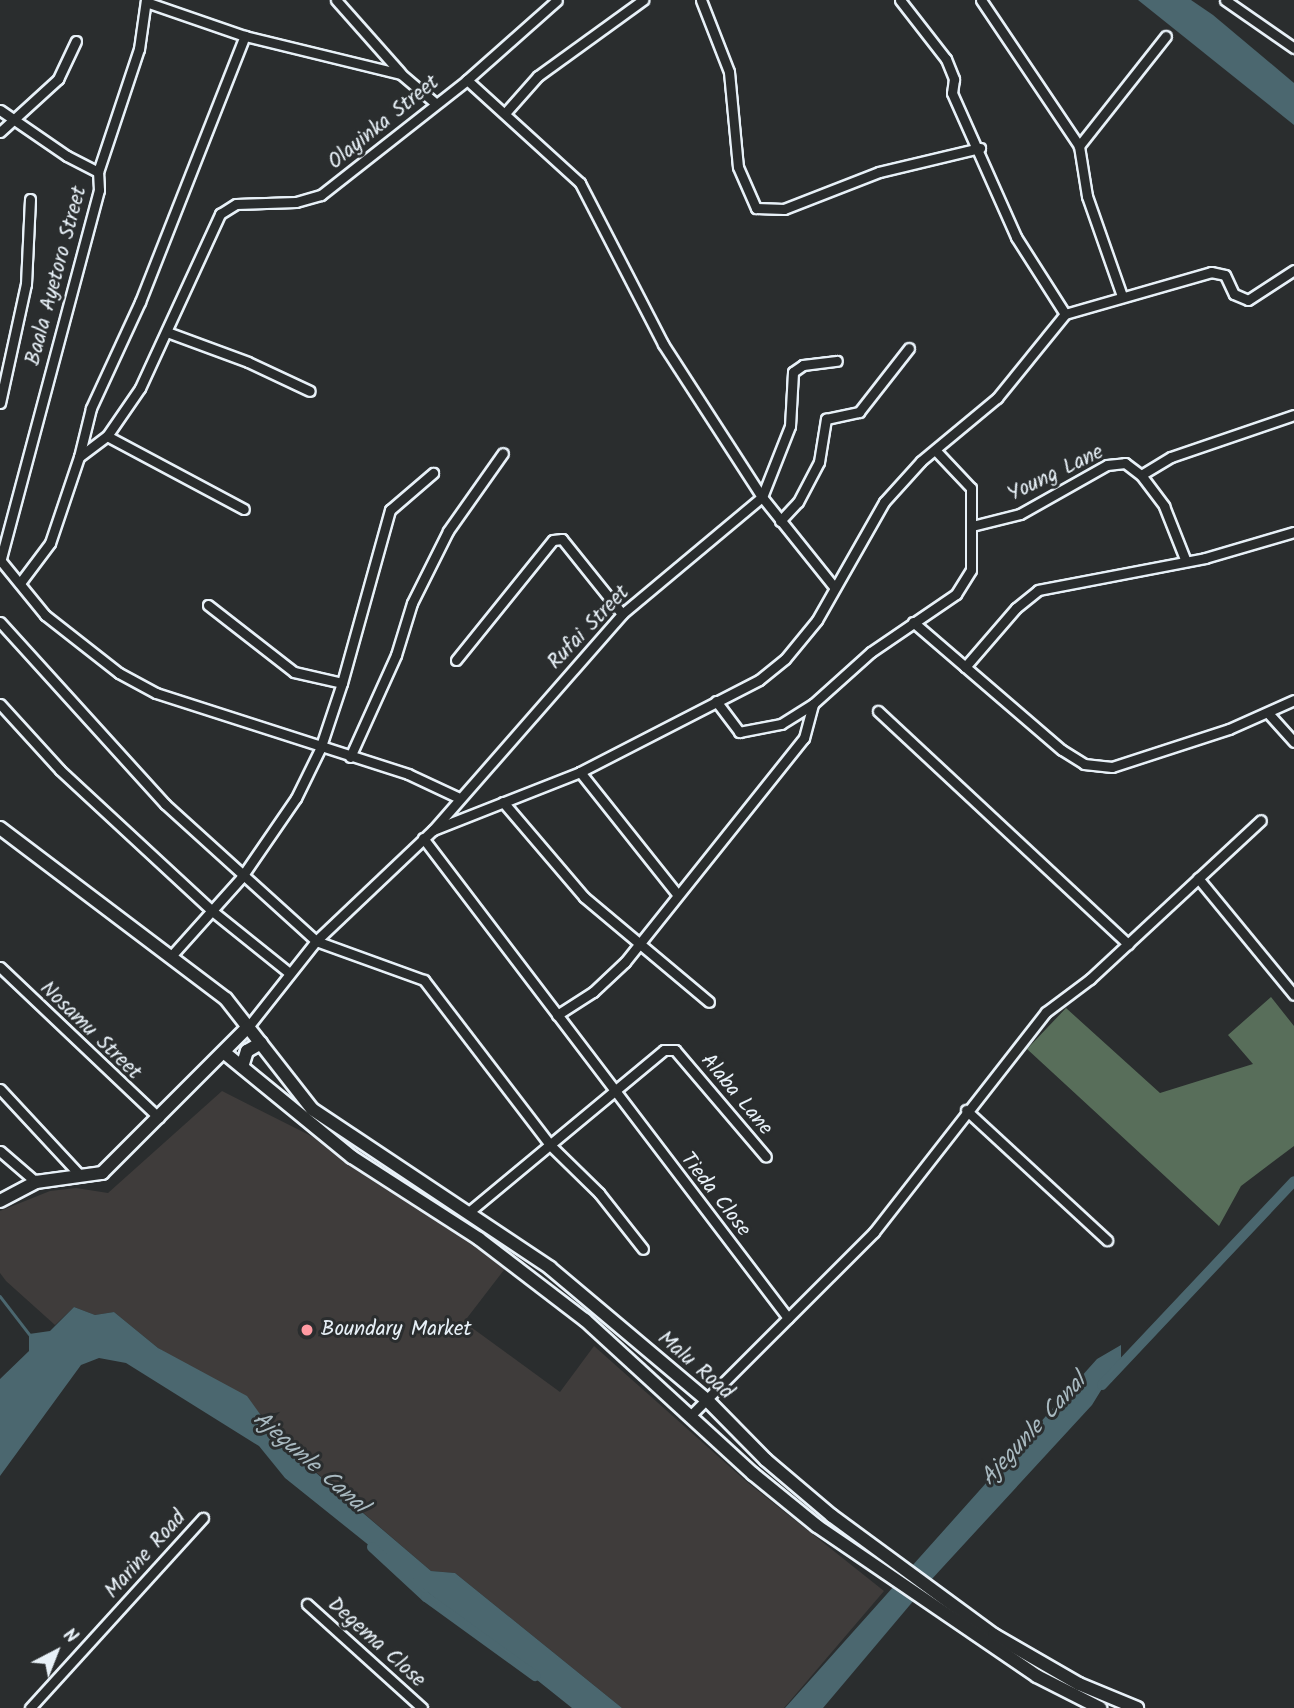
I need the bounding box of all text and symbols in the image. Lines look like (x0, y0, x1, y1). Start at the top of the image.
street label: Olayinka Street (324, 71, 444, 175)
street label: Baala Ayetoro Street (21, 184, 93, 368)
street label: Young Lane (1004, 440, 1108, 508)
street label: Rufai Street (543, 581, 635, 675)
street label: Nosamu Street (34, 976, 146, 1086)
street label: Alaba Lane (695, 1049, 777, 1141)
street label: Tieda Close (674, 1148, 756, 1242)
place label: Boundary Market (321, 1317, 472, 1343)
marker: Boundary Market (299, 1322, 315, 1338)
street label: Malu Road (652, 1326, 738, 1406)
water label: Ajegunle Canal (975, 1368, 1093, 1492)
water label: Ajegunle Canal (247, 1406, 373, 1520)
street label: Marine Road (100, 1506, 192, 1604)
street label: Degema Close (322, 1592, 430, 1694)
north arrow (21, 1617, 91, 1687)
text: N (56, 1621, 85, 1652)

